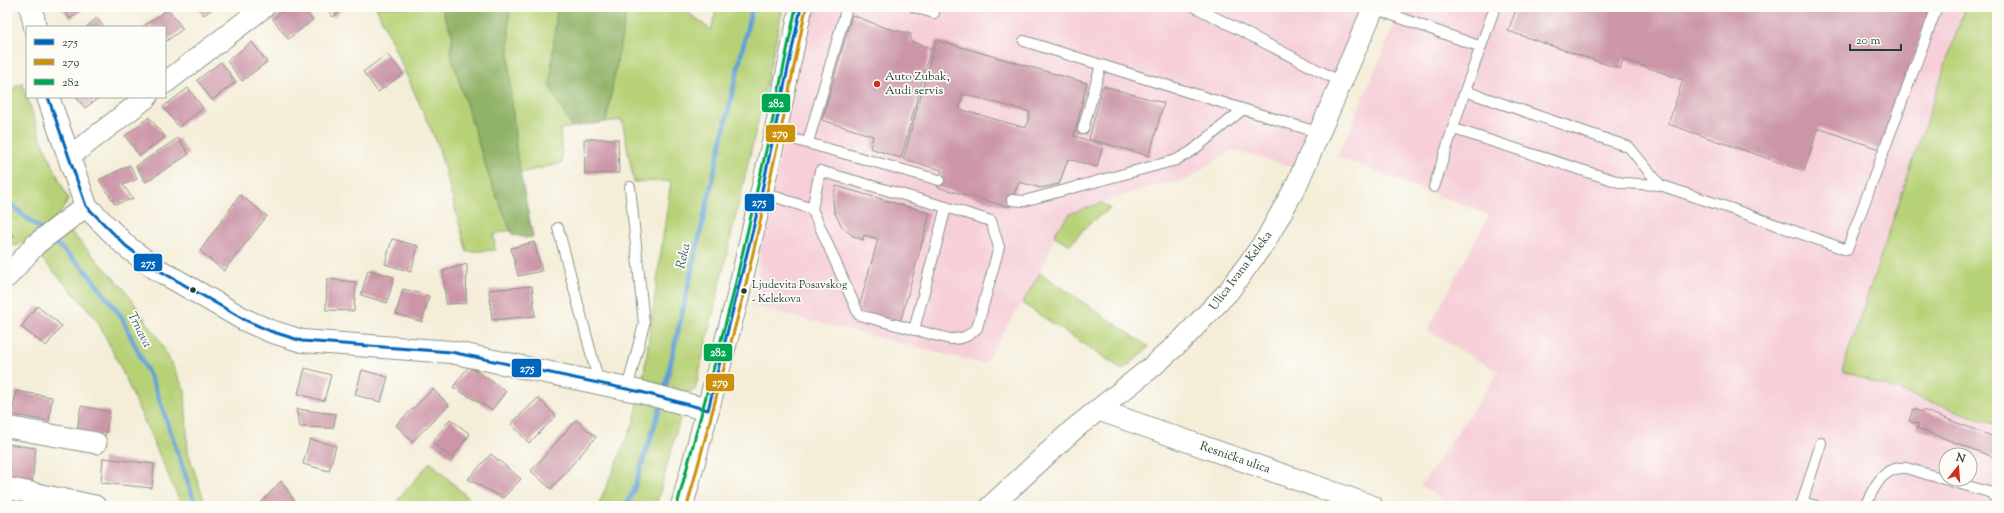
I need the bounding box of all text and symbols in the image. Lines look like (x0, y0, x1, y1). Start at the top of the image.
legend (26, 26, 166, 98)
scale bar (1850, 26, 1901, 52)
text: 20 m (1856, 32, 1881, 50)
text: 275 (62, 34, 78, 52)
text: 279 (62, 54, 79, 72)
place label: Auto Zubak, Audi servis (885, 68, 950, 100)
text: 282 (62, 74, 79, 92)
marker: Auto Zubak, Audi servis (872, 79, 882, 89)
line badge: 282 (761, 93, 791, 113)
text: 282 (768, 96, 785, 112)
line badge: 279 (765, 124, 796, 143)
text: 279 (772, 126, 789, 142)
line badge: 275 (744, 193, 775, 212)
text: 275 (752, 195, 766, 211)
street label: Ulica Ivana Keleka (1205, 227, 1277, 315)
water label: Reka (672, 241, 696, 271)
line badge: 275 (133, 253, 163, 272)
text: 275 (141, 256, 155, 272)
place label: Ljudevita Posavskog - Kelekova (752, 277, 848, 307)
unlabelled marker (188, 285, 198, 295)
marker: Ljudevita Posavskog - Kelekova (739, 286, 749, 296)
water label: Trnava (122, 309, 156, 351)
line badge: 282 (703, 343, 733, 362)
text: 282 (710, 345, 727, 361)
line badge: 275 (511, 358, 542, 378)
text: 275 (520, 361, 534, 377)
line badge: 279 (705, 373, 735, 392)
text: 279 (712, 375, 729, 391)
street label: Resnička ulica (1197, 438, 1273, 479)
north arrow (1938, 447, 1978, 487)
text: N (1953, 449, 1967, 467)

